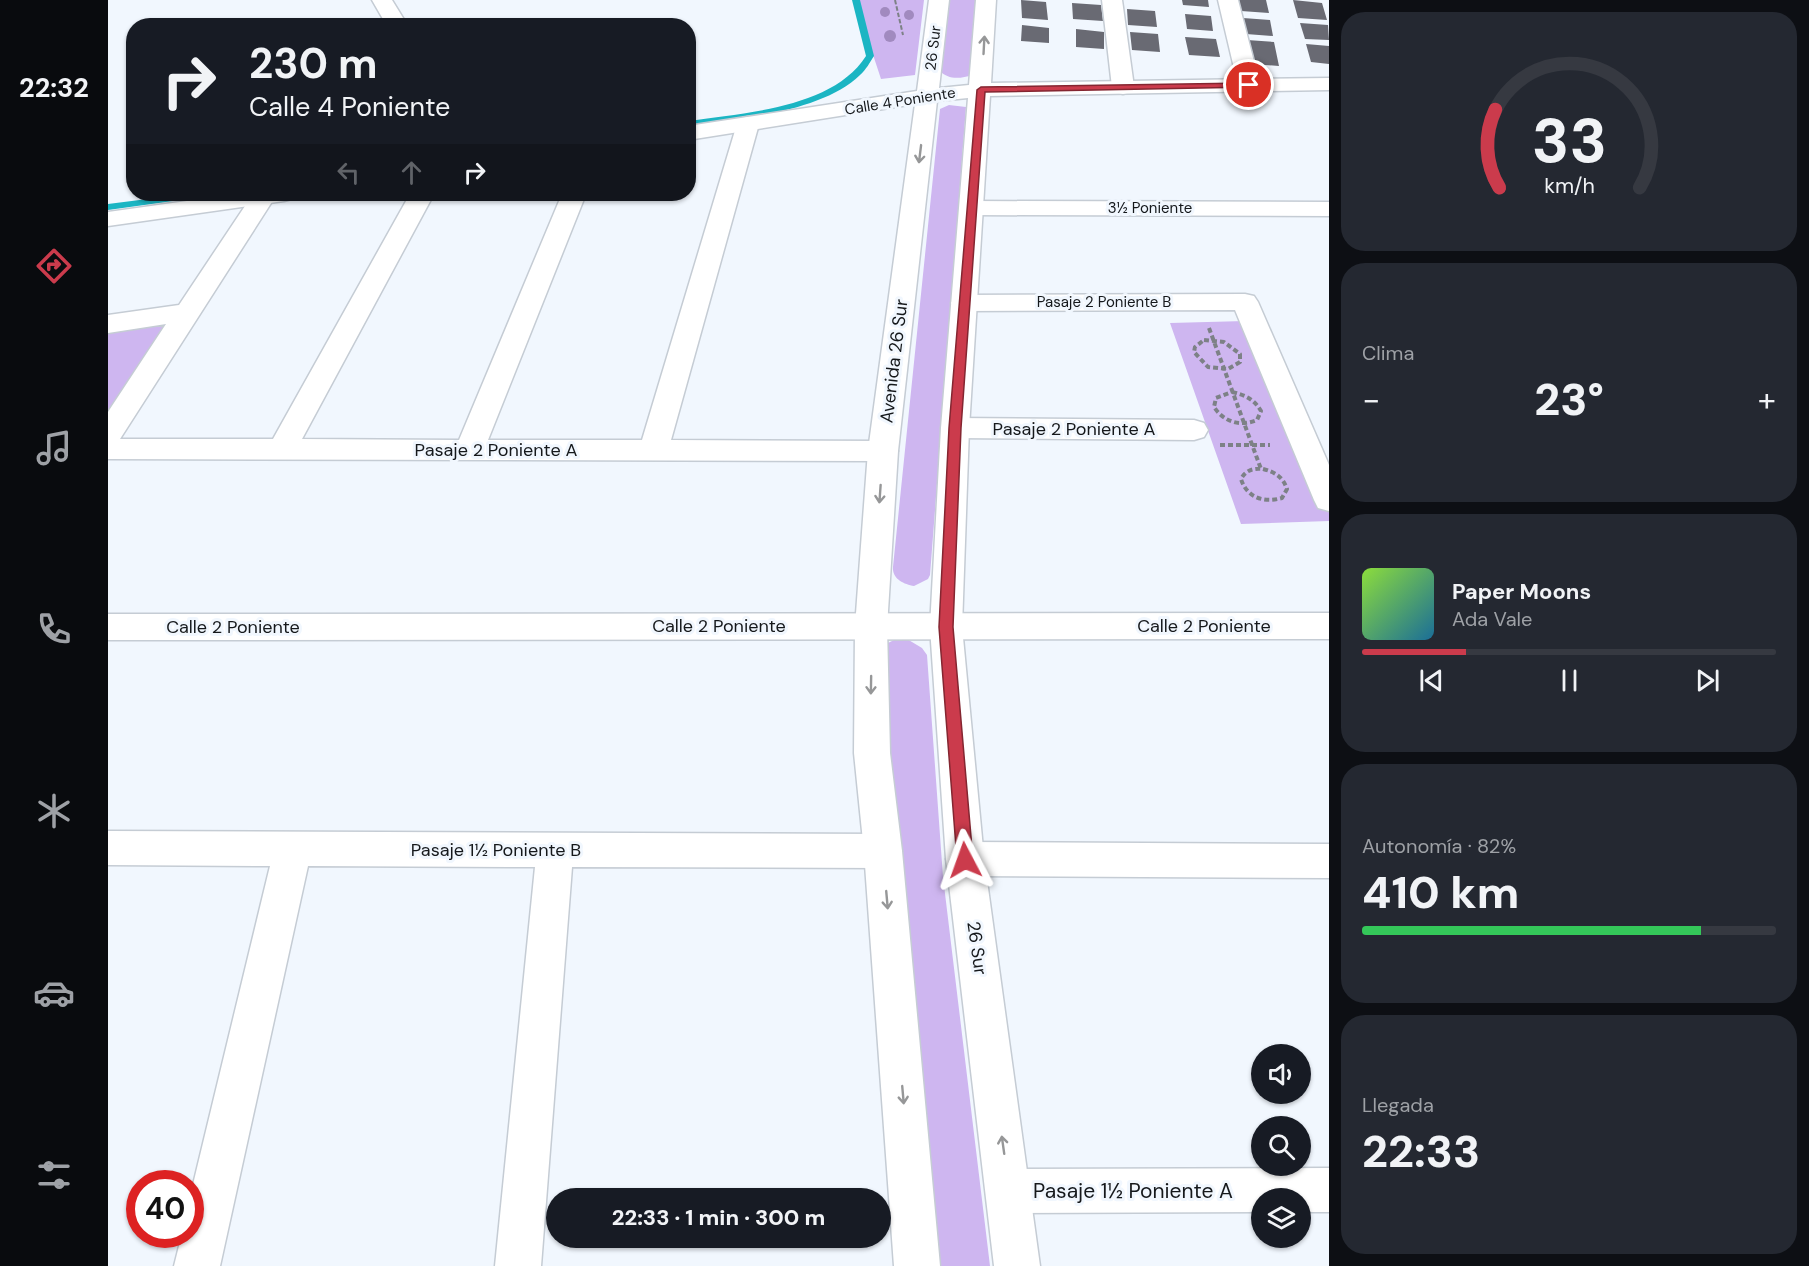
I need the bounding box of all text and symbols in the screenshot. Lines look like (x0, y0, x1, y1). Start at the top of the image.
street label: 26 Sur (920, 24, 946, 72)
one-way arrow (978, 35, 989, 55)
text: 230 m (249, 36, 378, 91)
icon: right (150, 42, 228, 120)
pin (1223, 59, 1274, 110)
icon: arrive (1232, 68, 1265, 101)
text: 22:32 (19, 70, 89, 105)
street label: Calle 4 Poniente (843, 82, 957, 120)
text: Calle 4 Poniente (249, 89, 450, 124)
text: 33 (1531, 101, 1607, 182)
one-way arrow (914, 144, 925, 163)
icon: left (332, 156, 365, 189)
icon: ahead (395, 156, 428, 189)
icon: right (458, 156, 491, 189)
text: km/h (1544, 173, 1594, 201)
street label: 3½ Poniente (1108, 198, 1192, 218)
icon: directions (33, 245, 75, 287)
street label: Pasaje 2 Poniente B (1037, 292, 1171, 312)
street label: Avenida 26 Sur (874, 297, 914, 424)
text: Clima (1362, 340, 1414, 366)
text: 23° (1534, 370, 1604, 429)
text: − (1362, 378, 1380, 421)
text: + (1758, 378, 1776, 421)
street label: Pasaje 2 Poniente A (993, 417, 1155, 441)
icon: music (33, 427, 75, 469)
street label: Pasaje 2 Poniente A (415, 438, 577, 462)
one-way arrow (874, 483, 885, 503)
text: Paper Moons (1452, 577, 1591, 606)
text: Ada Vale (1452, 606, 1532, 632)
icon: phone (33, 608, 75, 650)
street label: Calle 2 Poniente (652, 614, 786, 638)
street label: Calle 2 Poniente (1137, 614, 1271, 638)
street label: Calle 2 Poniente (166, 615, 300, 639)
icon: previous (1415, 664, 1448, 697)
icon: pause (1553, 664, 1586, 697)
icon: next (1691, 664, 1724, 697)
one-way arrow (865, 675, 876, 695)
icon: climate (33, 790, 75, 832)
position arrow (933, 828, 997, 892)
text: Autonomía · 82% (1362, 833, 1516, 859)
street label: Pasaje 1½ Poniente B (411, 838, 581, 862)
text: 410 km (1362, 863, 1519, 922)
one-way arrow (882, 890, 893, 910)
street label: 26 Sur (961, 920, 993, 977)
icon: car (33, 972, 75, 1014)
map controls (1251, 1044, 1311, 1248)
button: sound (1251, 1044, 1311, 1104)
one-way arrow (898, 1084, 909, 1104)
text: Llegada (1362, 1092, 1434, 1118)
button: search (1251, 1116, 1311, 1176)
text: 22:33 (1362, 1122, 1480, 1181)
one-way arrow (997, 1136, 1008, 1156)
icon: filters (33, 1154, 75, 1196)
speed limit sign: 40 (126, 1170, 204, 1248)
street label: Pasaje 1½ Poniente A (1033, 1177, 1233, 1205)
button: layers (1251, 1188, 1311, 1248)
text: 22:33 · 1 min · 300 m (612, 1203, 825, 1232)

